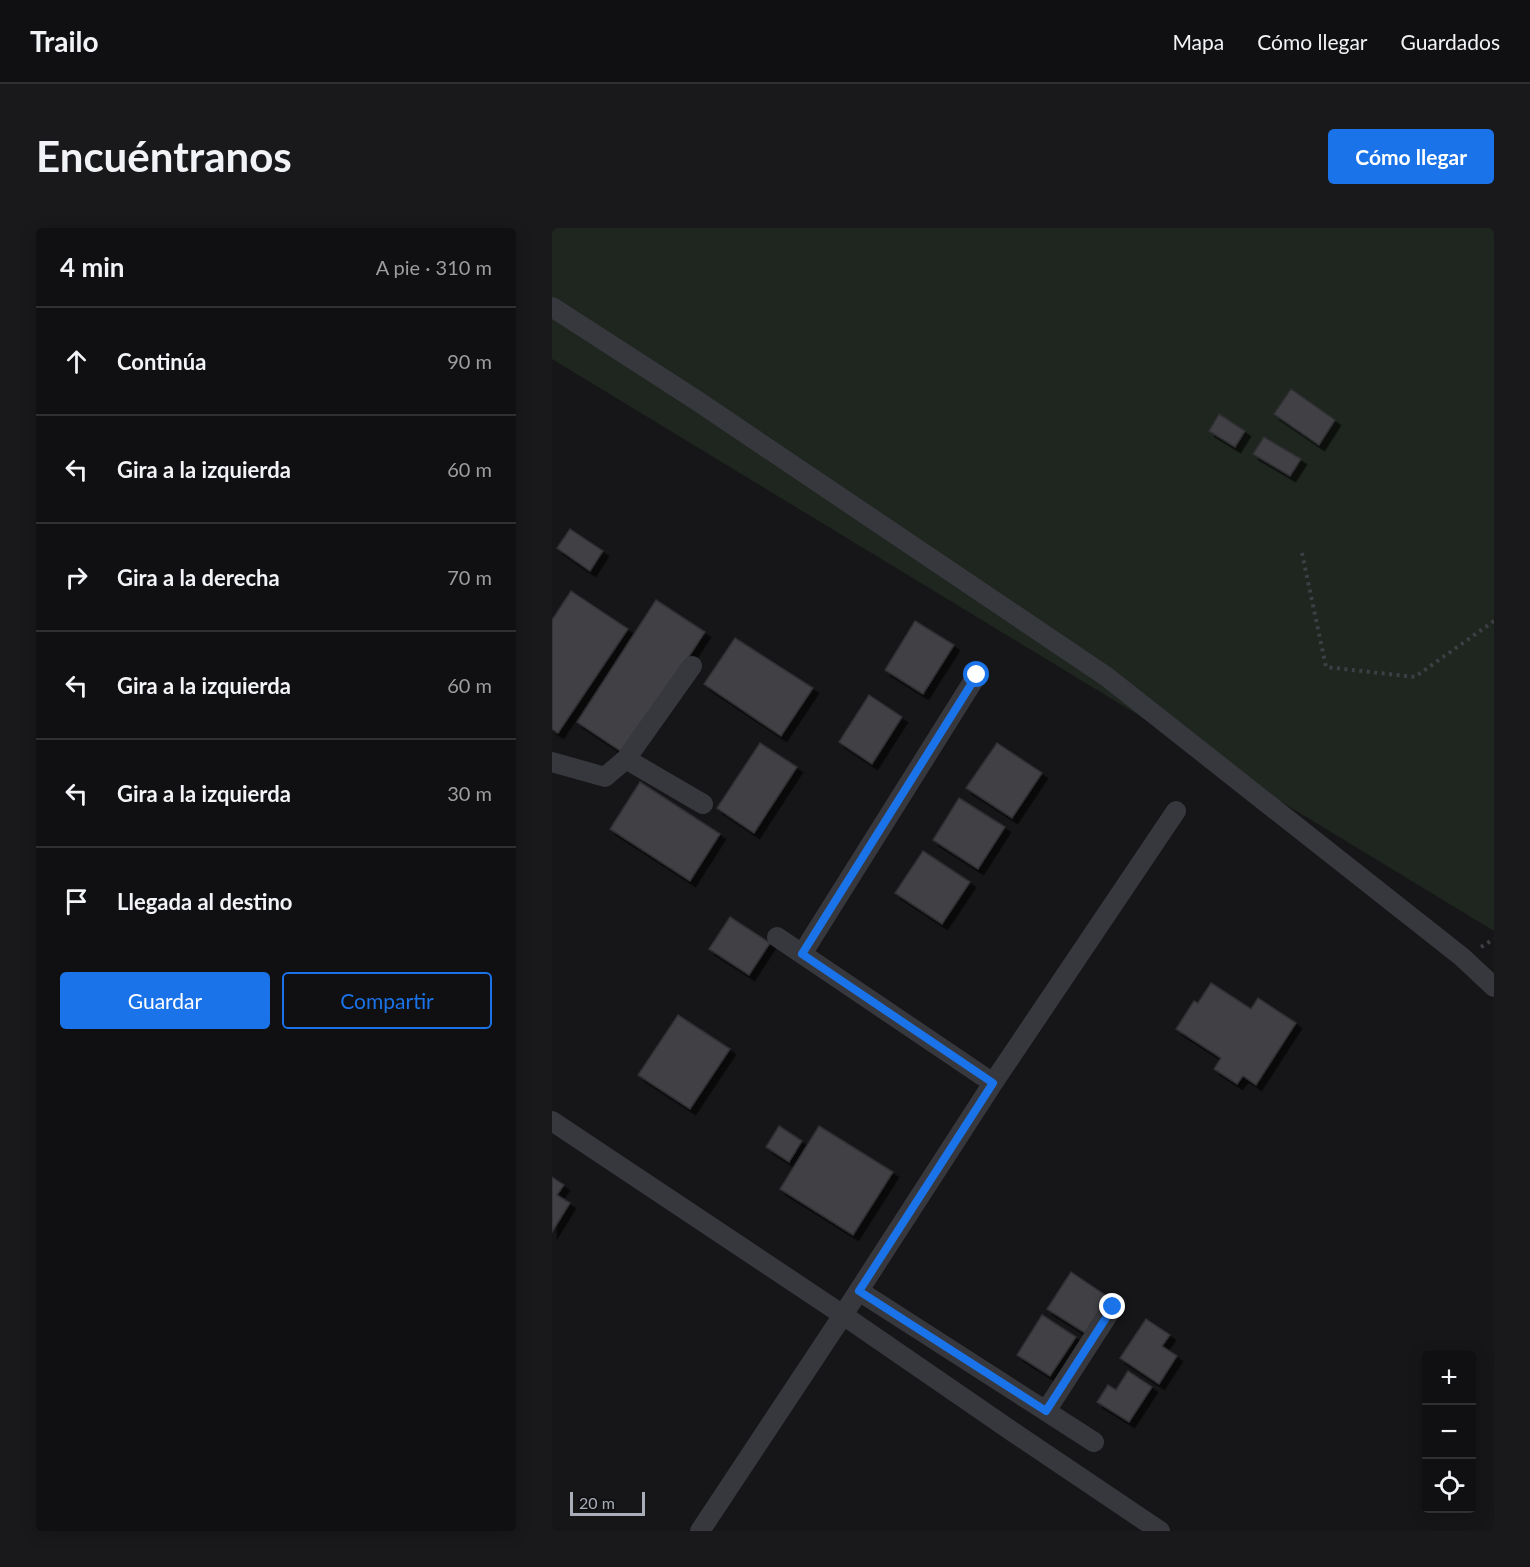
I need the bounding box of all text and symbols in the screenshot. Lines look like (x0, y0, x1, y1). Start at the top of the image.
text: Trailo (30, 24, 99, 58)
text: Mapa (1172, 29, 1224, 54)
text: Cómo llegar (1257, 29, 1368, 54)
text: Guardados (1401, 29, 1500, 54)
button: Cómo llegar (1328, 129, 1494, 184)
text: Encuéntranos (36, 131, 292, 181)
text: 4 min (60, 251, 124, 283)
text: A pie · 310 m (376, 255, 492, 279)
icon: ahead (60, 345, 93, 378)
text: Continúa (117, 348, 206, 375)
text: 90 m (447, 349, 492, 373)
icon: left (60, 453, 93, 486)
text: Gira a la izquierda (117, 456, 291, 483)
text: 60 m (447, 457, 492, 481)
icon: right (60, 561, 93, 594)
text: Gira a la derecha (117, 564, 280, 591)
text: 70 m (447, 565, 492, 589)
route start (963, 661, 989, 687)
icon: left (60, 669, 93, 702)
text: Gira a la izquierda (117, 672, 291, 699)
text: 60 m (447, 673, 492, 697)
icon: left (60, 777, 93, 810)
text: Gira a la izquierda (117, 780, 291, 807)
text: 30 m (447, 781, 492, 805)
icon: arrive (60, 885, 93, 918)
text: Llegada al destino (117, 888, 293, 915)
button: Guardar (60, 972, 270, 1029)
button: Compartir (282, 972, 492, 1029)
route end (1099, 1293, 1125, 1319)
map controls (1422, 1351, 1476, 1513)
button: + (1422, 1351, 1476, 1405)
button: − (1422, 1405, 1476, 1459)
button: locate (1422, 1459, 1476, 1513)
scale bar (570, 1489, 645, 1516)
text: 20 m (579, 1493, 615, 1512)

